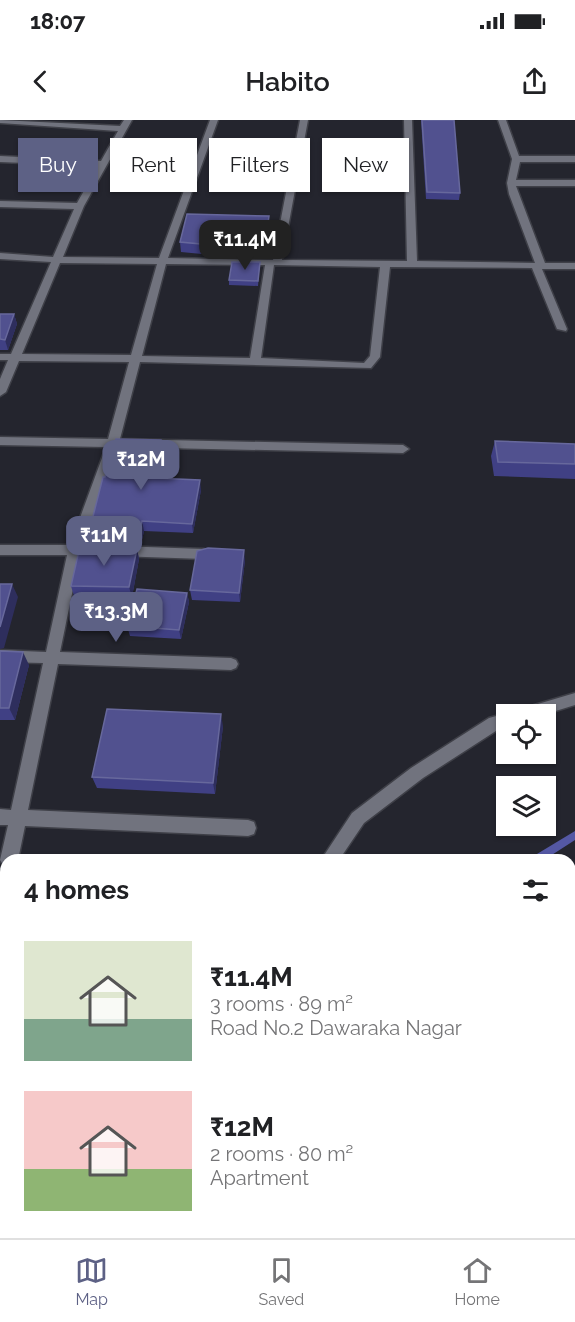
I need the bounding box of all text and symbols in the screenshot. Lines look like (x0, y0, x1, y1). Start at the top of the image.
text: 18:07 (30, 8, 85, 34)
icon: back (24, 65, 57, 98)
icon: share (518, 65, 551, 98)
text: Habito (245, 66, 330, 97)
chip: Buy (18, 138, 98, 192)
chip: Rent (110, 138, 197, 192)
chip: Filters (209, 138, 310, 192)
chip: New (322, 138, 409, 192)
pin: ₹11.4M (196, 220, 294, 271)
text: ₹11.4M (213, 227, 277, 251)
pin: ₹12M (105, 440, 177, 491)
text: ₹12M (116, 447, 166, 471)
pin: ₹11M (68, 516, 140, 567)
text: ₹11M (80, 523, 128, 547)
pin: ₹13.3M (67, 592, 165, 643)
text: ₹13.3M (84, 599, 148, 623)
map controls (496, 704, 556, 836)
button: locate (496, 704, 556, 764)
button: layers (496, 776, 556, 836)
icon: filters (519, 874, 552, 907)
text: 4 homes (24, 875, 129, 905)
text: ₹11.4M (210, 962, 293, 992)
icon: home (72, 965, 144, 1037)
text: 3 rooms · 89 m² (210, 992, 353, 1016)
text: Road No.2 Dawaraka Nagar (210, 1016, 462, 1040)
text: ₹12M (210, 1112, 274, 1142)
icon: home (72, 1115, 144, 1187)
text: 2 rooms · 80 m² (210, 1142, 353, 1166)
text: Apartment (210, 1166, 309, 1190)
tab: Map (75, 1254, 108, 1309)
tab: Saved (258, 1254, 304, 1309)
tab: Home (455, 1254, 500, 1309)

